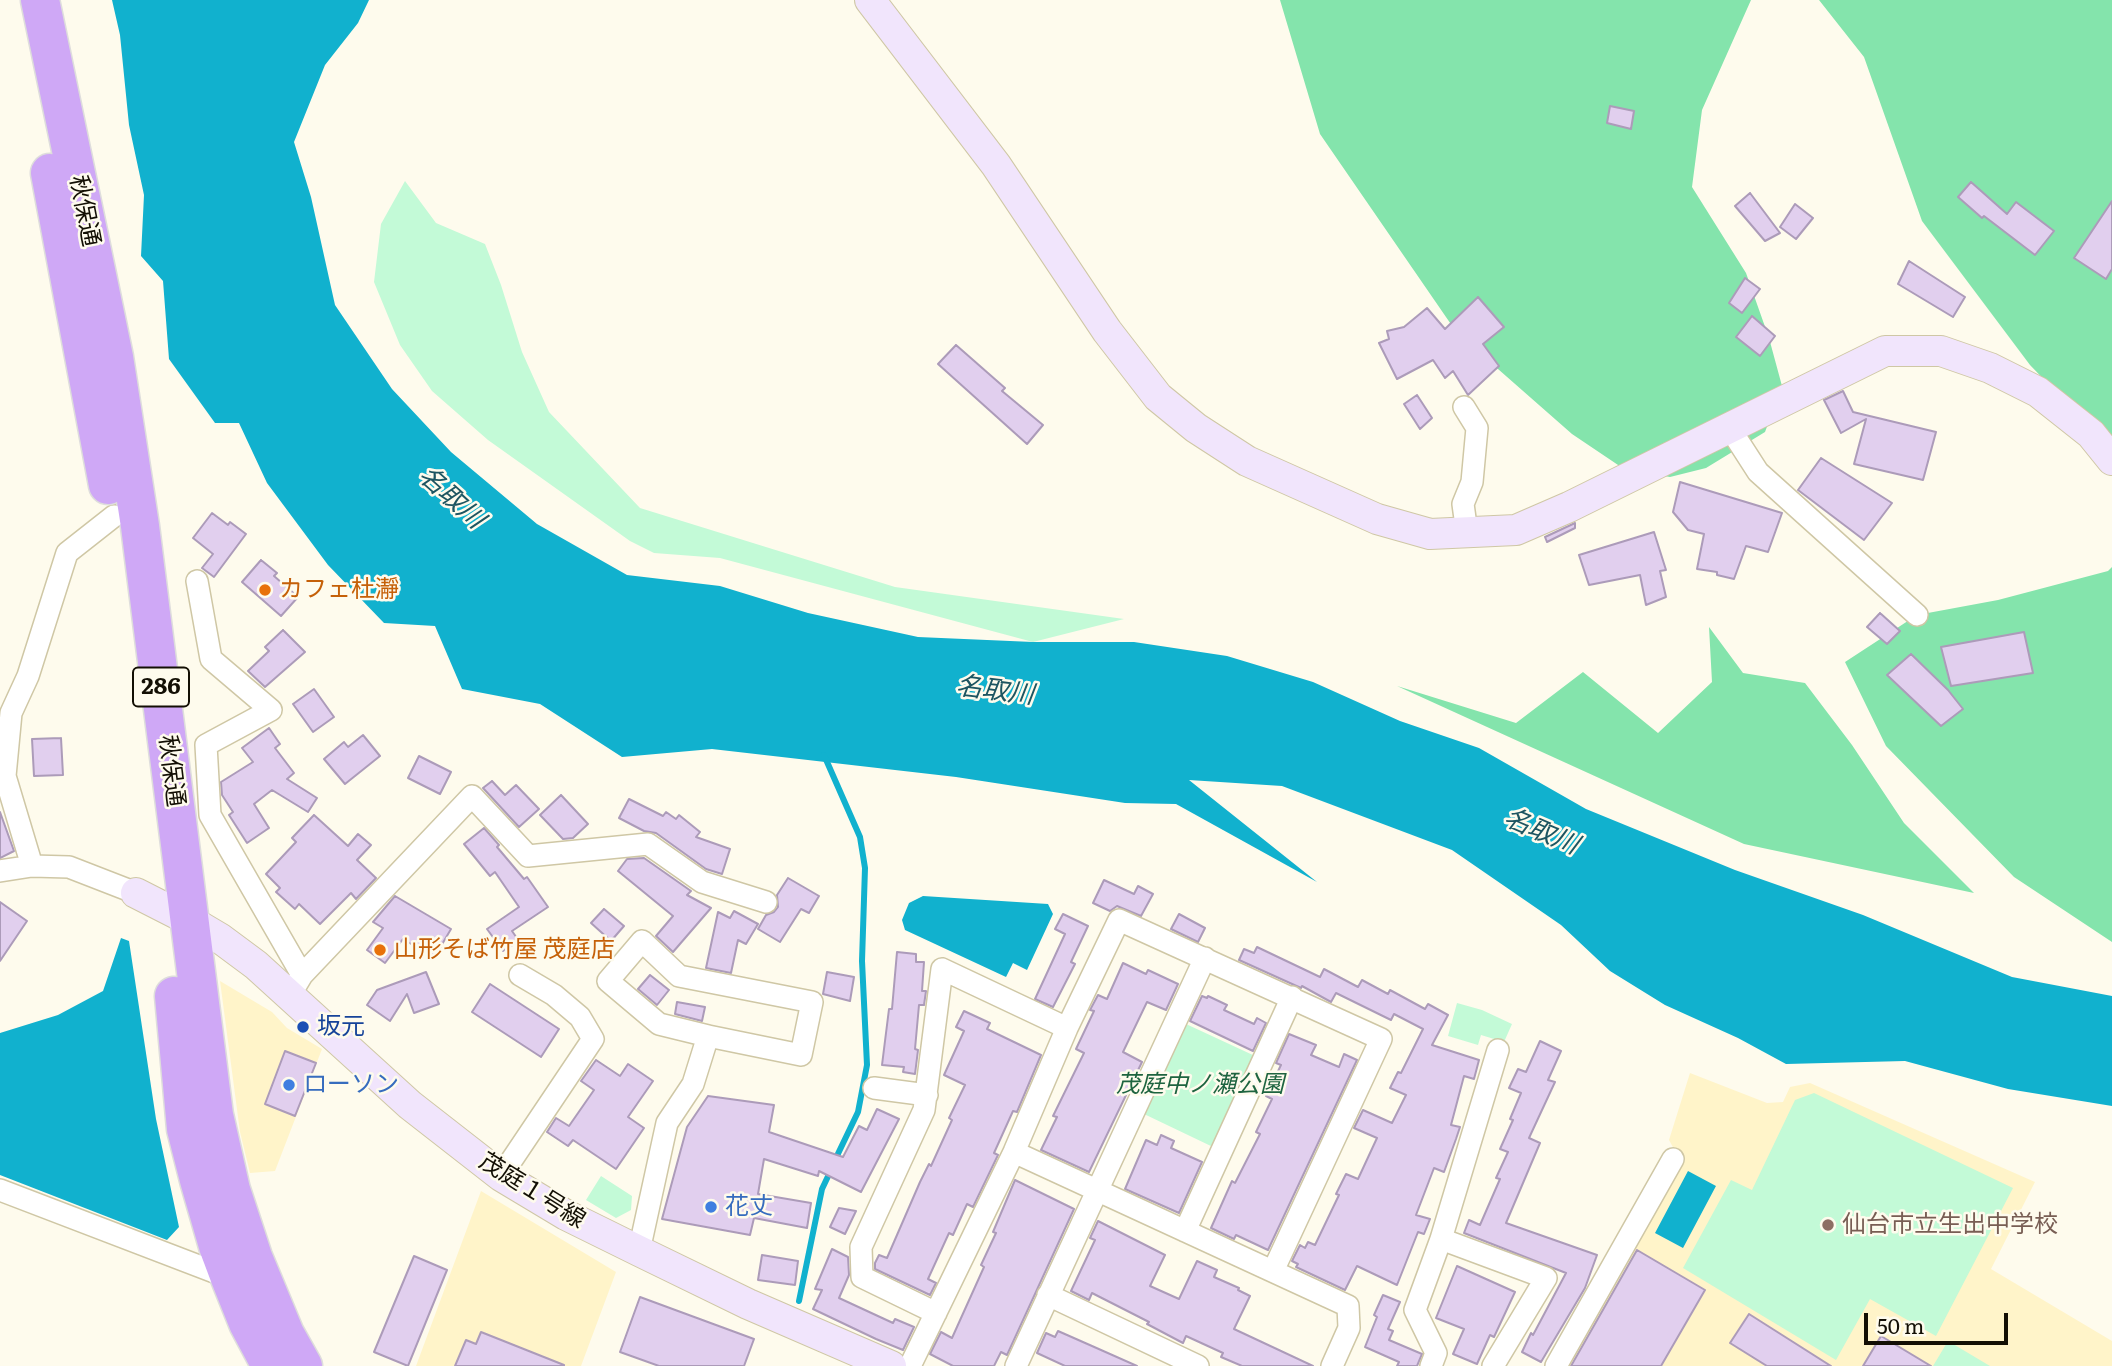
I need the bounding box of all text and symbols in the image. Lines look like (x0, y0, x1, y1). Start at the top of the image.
street label: 秋保通 (63, 173, 105, 249)
water label: 名取川 (412, 460, 490, 536)
place label: カフェ杜瀞 (279, 576, 399, 604)
marker: カフェ杜瀞 (257, 582, 273, 598)
road number: 286 (133, 667, 189, 706)
water label: 名取川 (954, 671, 1036, 711)
street label: 秋保通 (152, 734, 190, 808)
water label: 名取川 (1499, 802, 1583, 862)
place label: 山形そば竹屋 茂庭店 (394, 936, 615, 964)
marker: 山形そば竹屋 茂庭店 (372, 942, 388, 958)
place label: 坂元 (317, 1013, 365, 1041)
marker: 坂元 (295, 1019, 311, 1035)
place label: ローソン (303, 1071, 399, 1099)
park label: 茂庭中ノ瀬公園 (1116, 1071, 1284, 1099)
marker: ローソン (281, 1077, 297, 1093)
street label: 茂庭１号線 (473, 1147, 591, 1235)
place label: 花丈 (725, 1193, 773, 1221)
marker: 花丈 (703, 1199, 719, 1215)
place label: 仙台市立生出中学校 (1842, 1211, 2058, 1239)
marker: 仙台市立生出中学校 (1820, 1217, 1836, 1233)
scale bar (1867, 1300, 2010, 1344)
text: 50 m (1877, 1309, 1924, 1340)

